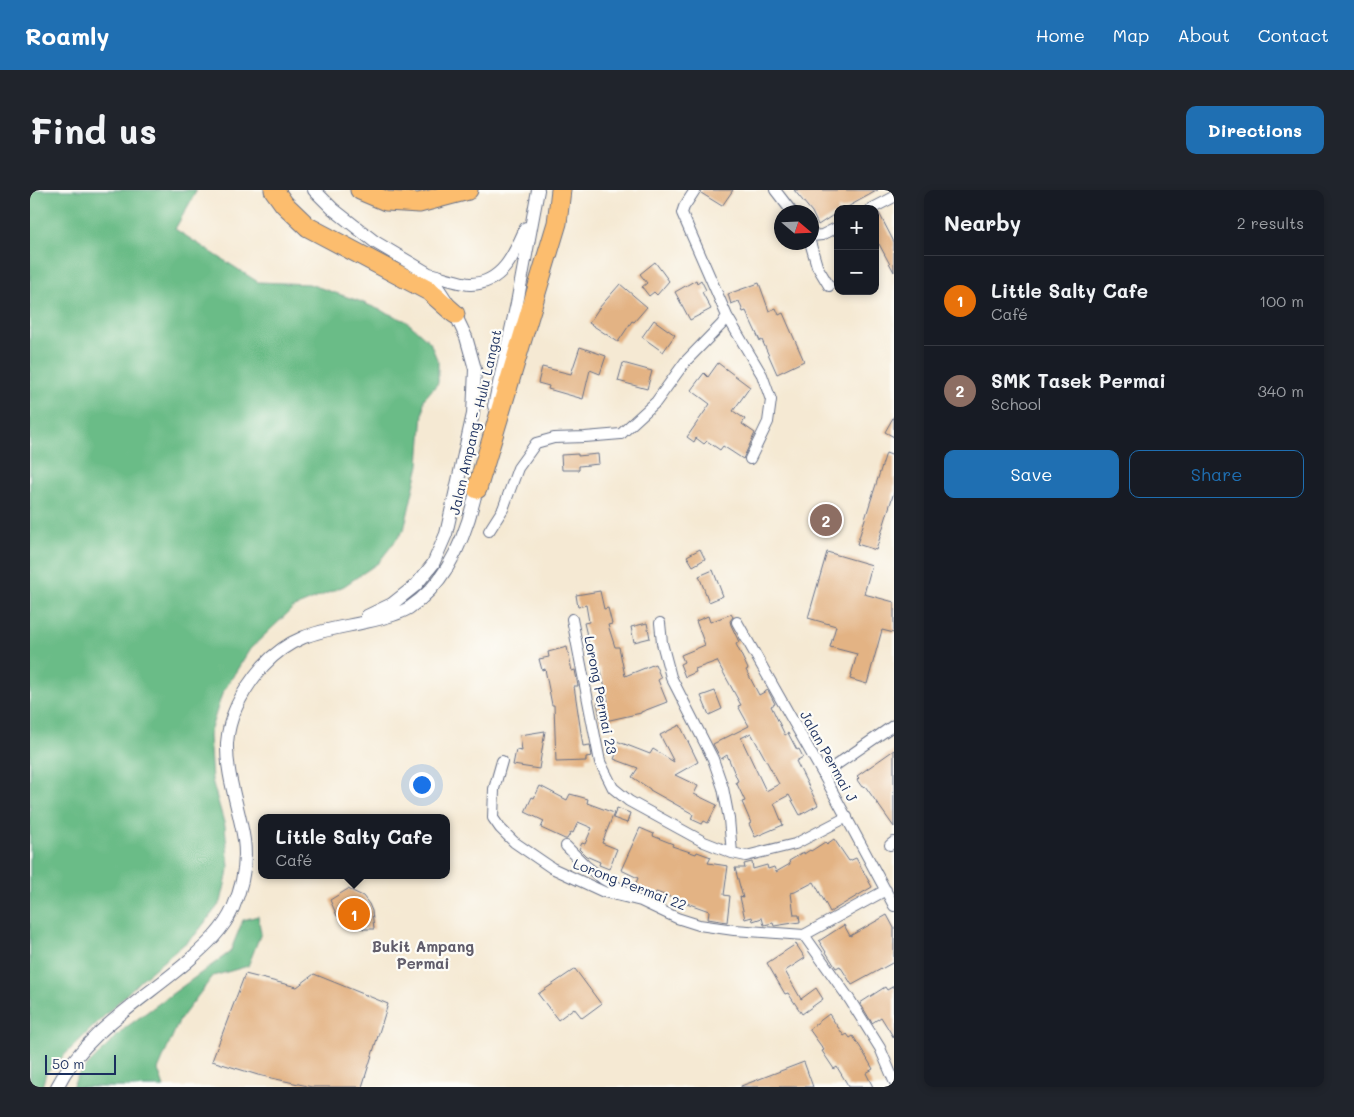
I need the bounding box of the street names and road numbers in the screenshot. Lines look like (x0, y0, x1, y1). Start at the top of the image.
street label: Jalan Ampang - Hulu Langat (444, 327, 506, 517)
street label: Lorong Permai 23 (580, 634, 622, 756)
street label: Jalan Permai J (796, 707, 862, 805)
street label: Lorong Permai 22 (571, 854, 689, 914)

